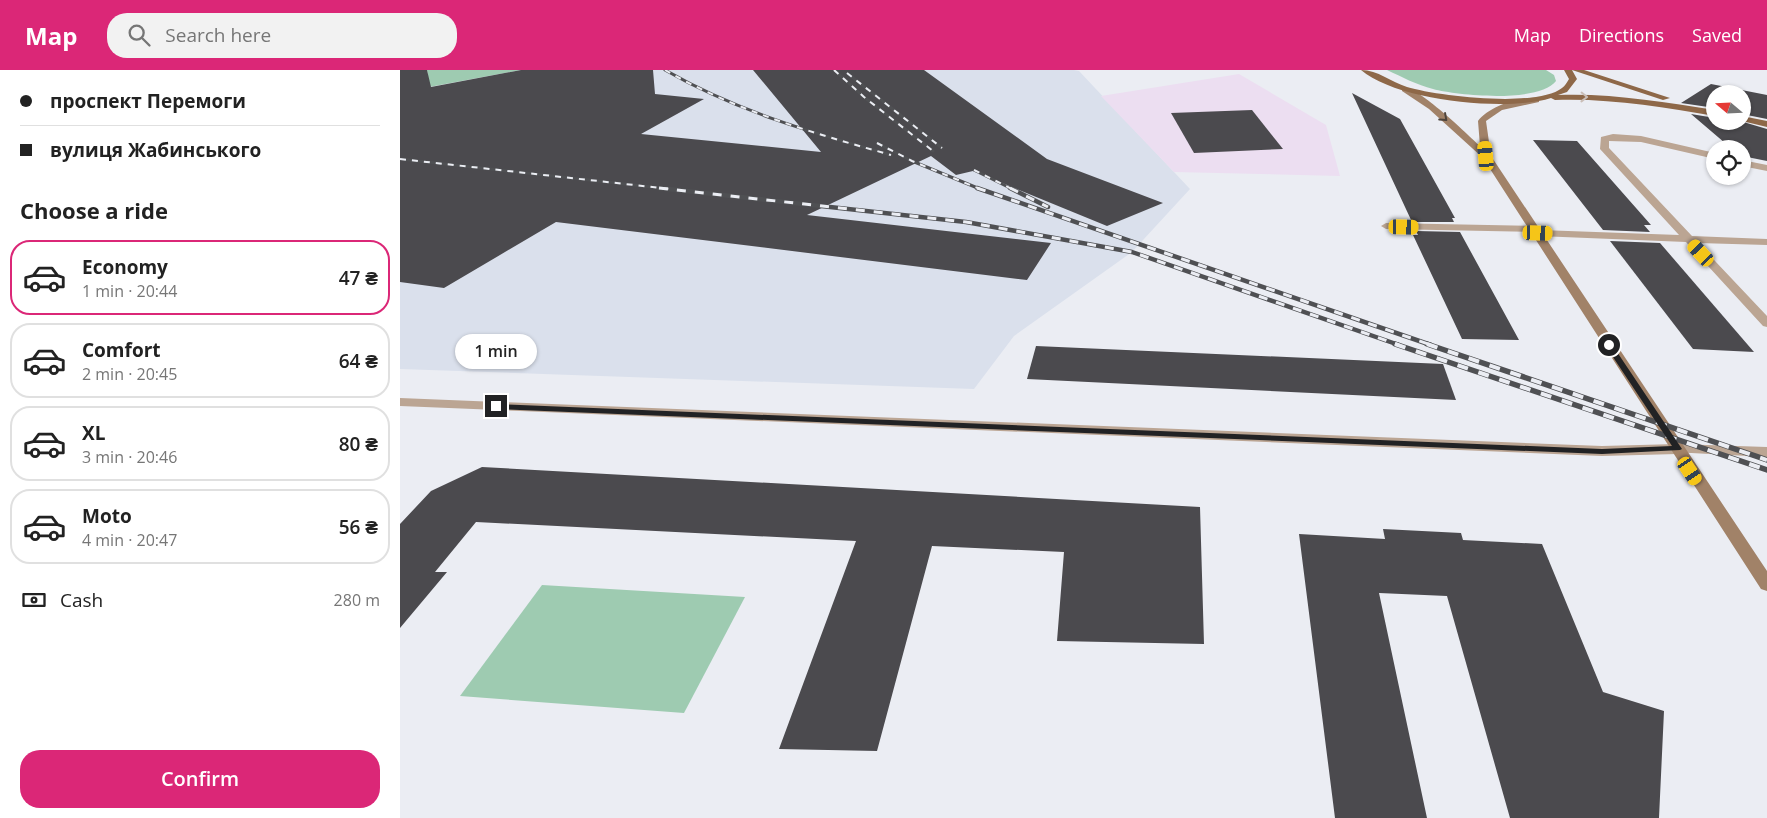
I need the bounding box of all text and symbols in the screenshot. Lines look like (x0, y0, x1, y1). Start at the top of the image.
search box (107, 13, 457, 58)
text: Map (25, 19, 77, 52)
icon: search (125, 21, 153, 49)
text: Search here (165, 22, 271, 48)
text: Map (1514, 23, 1551, 47)
text: Directions (1579, 23, 1664, 47)
text: Saved (1692, 23, 1742, 47)
north arrow (1706, 85, 1751, 130)
map controls (1706, 85, 1751, 185)
text: проспект Перемоги (50, 88, 246, 114)
one-way arrow (1581, 92, 1589, 102)
one-way arrow (1439, 112, 1448, 121)
text: вулиця Жабинського (50, 137, 261, 163)
car (1477, 140, 1494, 172)
button: locate (1706, 140, 1751, 185)
text: Choose a ride (20, 195, 168, 225)
car (1388, 219, 1419, 235)
car (1522, 225, 1553, 241)
car (1685, 237, 1716, 269)
text: Economy (82, 254, 168, 280)
icon: car (22, 255, 67, 300)
text: 47 ₴ (339, 265, 378, 291)
text: 1 min · 20:44 (82, 280, 177, 302)
callout: 1 min (455, 334, 537, 368)
route start (1598, 334, 1620, 356)
text: Comfort (82, 337, 161, 363)
icon: car (22, 338, 67, 383)
text: 1 min (474, 340, 518, 362)
text: 64 ₴ (339, 348, 378, 374)
text: 2 min · 20:45 (82, 363, 177, 385)
route end (485, 395, 507, 417)
text: XL (82, 420, 105, 446)
icon: car (22, 421, 67, 466)
text: 80 ₴ (339, 431, 378, 457)
text: 3 min · 20:46 (82, 446, 177, 468)
car (1675, 454, 1704, 488)
text: Moto (82, 503, 132, 529)
icon: car (22, 504, 67, 549)
text: 56 ₴ (339, 514, 378, 540)
text: 4 min · 20:47 (82, 529, 177, 551)
icon: cash (20, 586, 48, 614)
text: Cash (60, 587, 103, 613)
text: 280 m (334, 589, 380, 611)
button: Confirm (20, 750, 380, 808)

